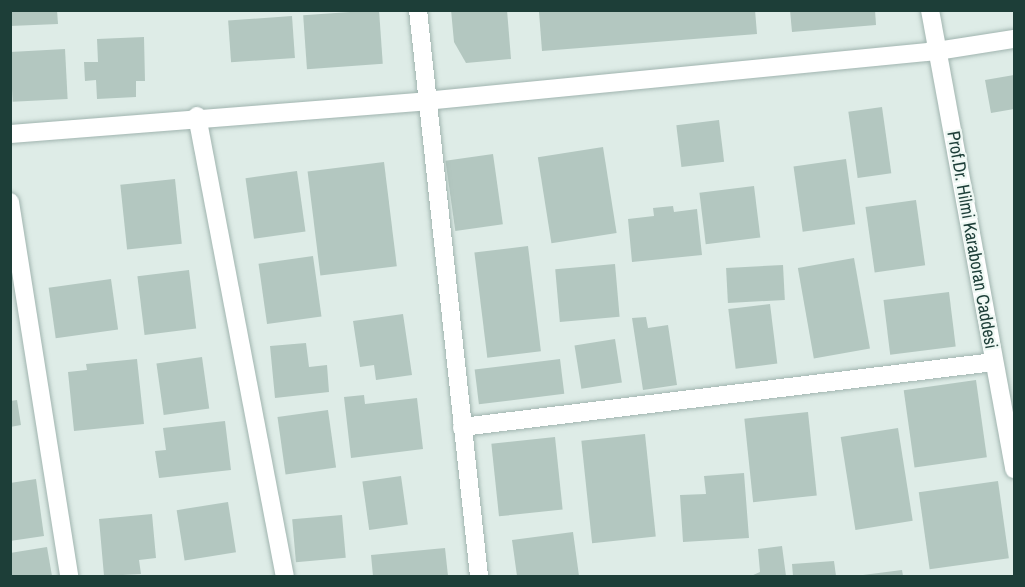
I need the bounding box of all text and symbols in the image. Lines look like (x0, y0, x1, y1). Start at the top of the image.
street label: Prof.Dr. Hilmi Karaboran Caddesi (942, 129, 1002, 351)

